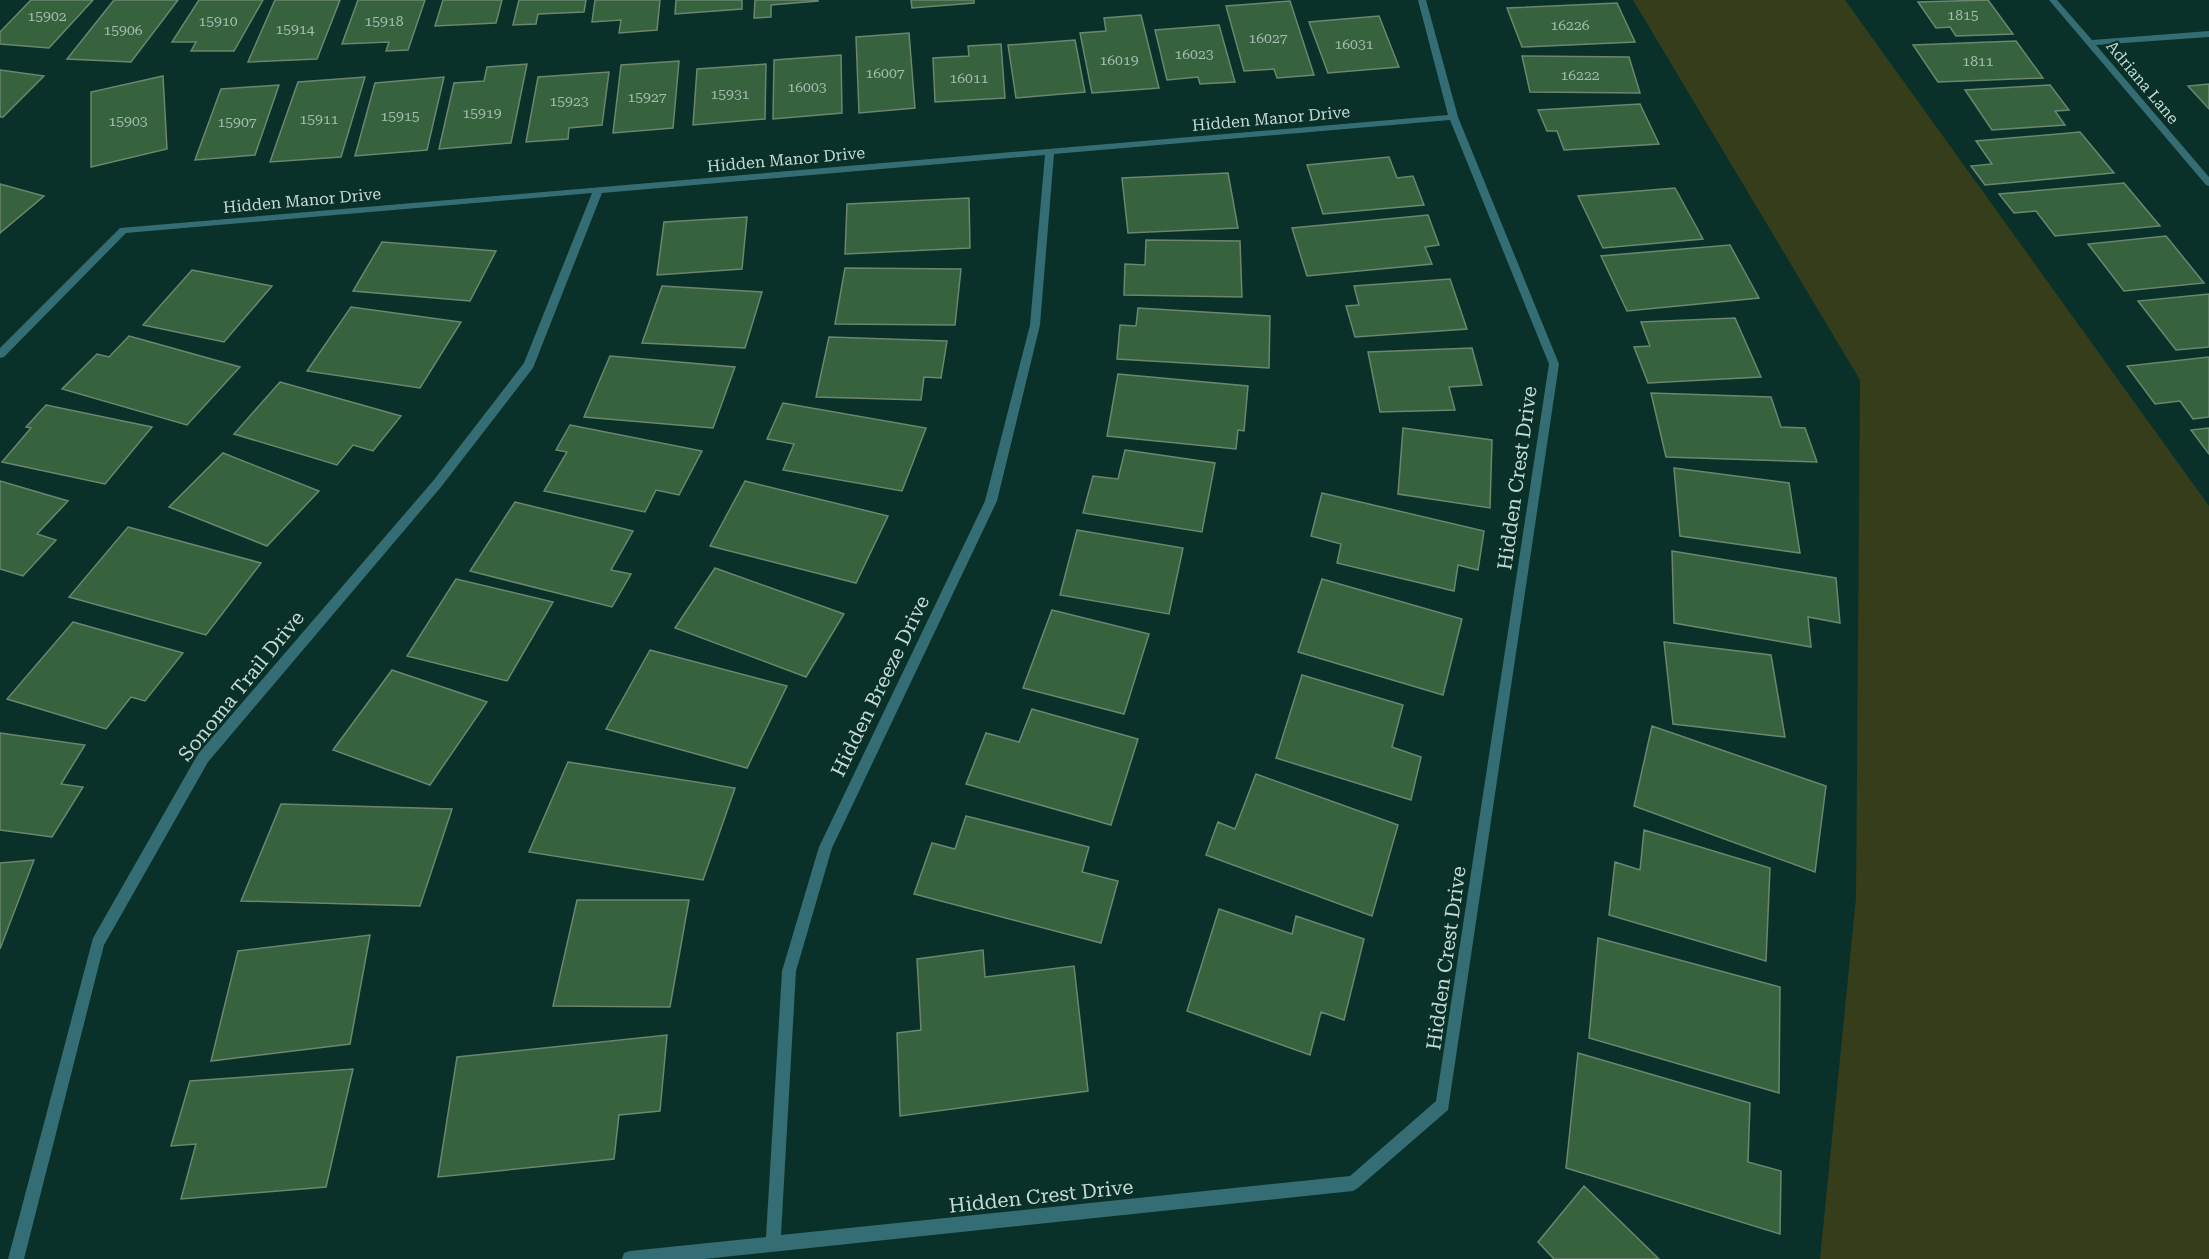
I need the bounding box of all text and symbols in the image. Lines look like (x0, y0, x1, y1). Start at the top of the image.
house number: 1815 (1947, 7, 1979, 23)
house number: 15902 (27, 8, 67, 24)
house number: 15910 (198, 13, 238, 29)
house number: 15918 (364, 13, 404, 29)
house number: 16226 (1550, 17, 1590, 33)
house number: 15914 (275, 21, 315, 37)
house number: 15906 (103, 22, 143, 38)
house number: 16027 (1248, 30, 1288, 46)
house number: 16031 (1334, 36, 1374, 52)
street label: Adriana Lane (2102, 37, 2183, 128)
house number: 16023 (1174, 46, 1214, 62)
house number: 16019 (1099, 52, 1139, 68)
house number: 1811 (1962, 53, 1994, 69)
house number: 16007 (865, 65, 905, 81)
house number: 16222 (1560, 67, 1600, 83)
house number: 16011 (949, 70, 989, 86)
house number: 16003 (787, 79, 827, 95)
house number: 15931 (710, 86, 750, 102)
house number: 15927 (627, 89, 667, 105)
house number: 15923 (549, 93, 589, 109)
street label: Hidden Manor Drive (1191, 102, 1351, 135)
house number: 15919 (462, 105, 502, 121)
house number: 15915 (380, 108, 420, 124)
house number: 15911 (299, 111, 339, 127)
house number: 15903 (108, 113, 148, 129)
house number: 15907 (217, 114, 257, 130)
street label: Hidden Manor Drive (706, 143, 866, 176)
street label: Hidden Manor Drive (222, 184, 382, 217)
street label: Hidden Crest Drive (1492, 385, 1542, 571)
street label: Hidden Breeze Drive (826, 591, 934, 781)
street label: Sonoma Trail Drive (173, 606, 309, 766)
street label: Hidden Crest Drive (1421, 865, 1471, 1051)
street label: Hidden Crest Drive (948, 1174, 1134, 1218)

